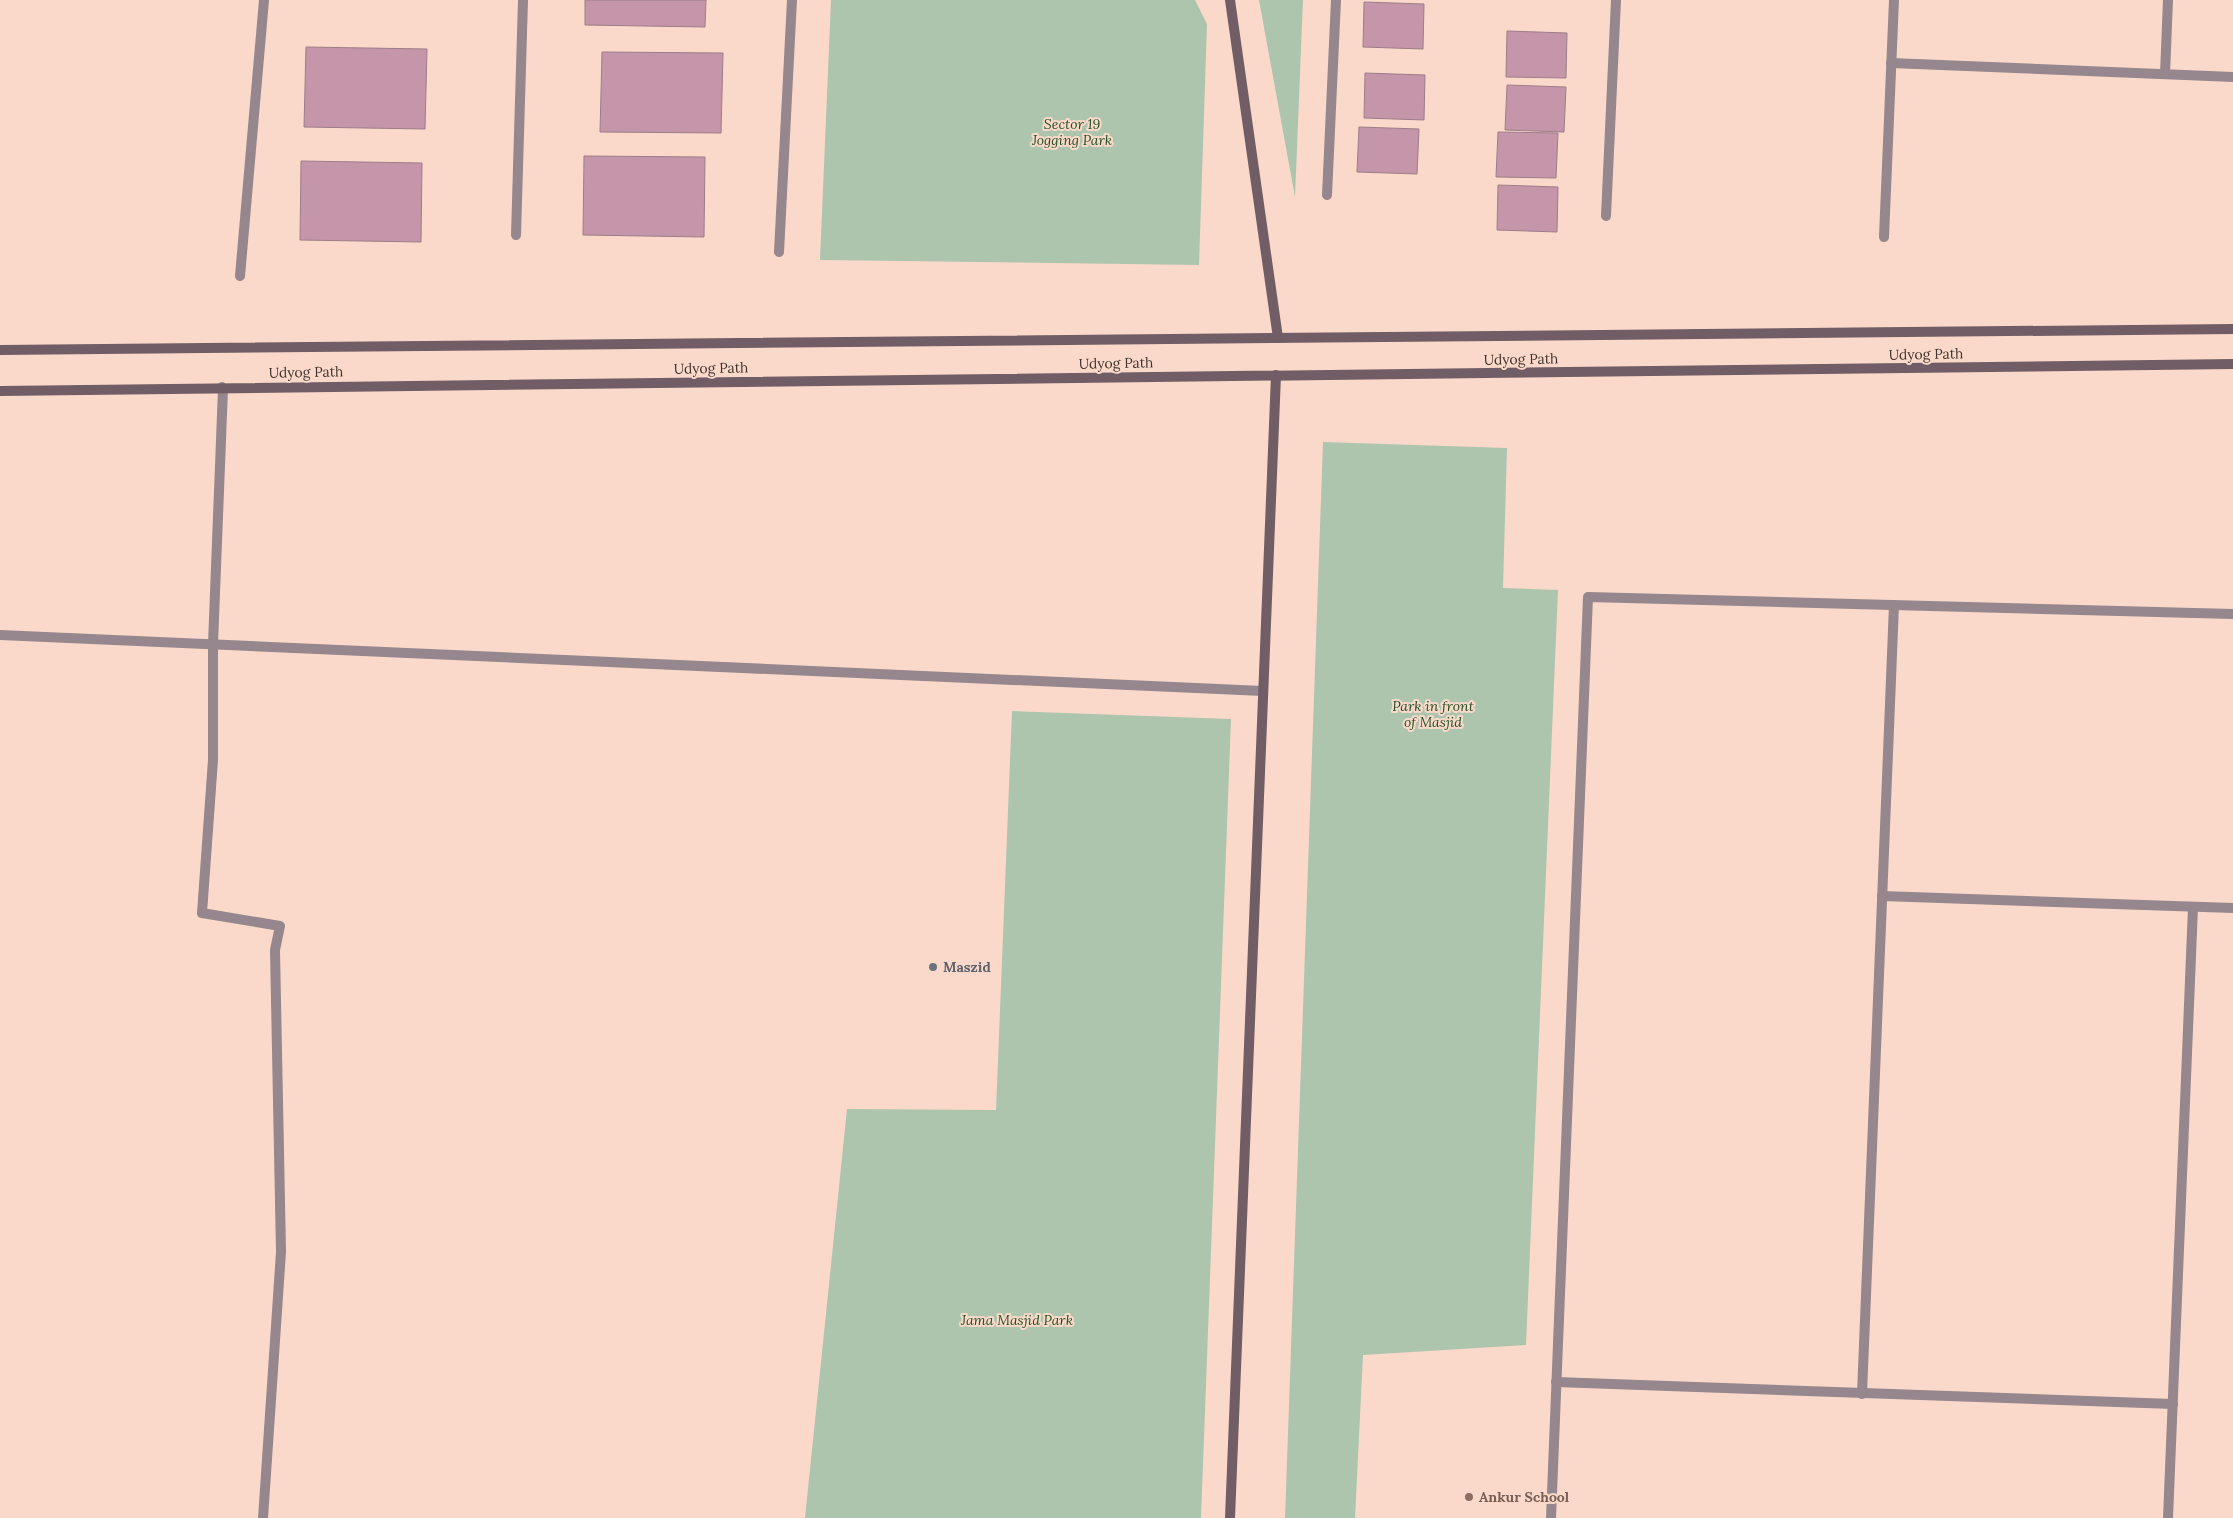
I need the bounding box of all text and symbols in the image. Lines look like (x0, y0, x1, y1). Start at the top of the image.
park label: Sector 19 Jogging Park (1031, 115, 1112, 149)
street label: Udyog Path (1888, 344, 1964, 364)
street label: Udyog Path (1483, 349, 1559, 369)
street label: Udyog Path (1078, 353, 1154, 373)
street label: Udyog Path (673, 358, 749, 378)
street label: Udyog Path (268, 362, 344, 382)
park label: Park in front of Masjid (1392, 697, 1475, 731)
place label: Maszid (943, 958, 991, 976)
marker: Maszid (927, 961, 939, 973)
park label: Jama Masjid Park (960, 1311, 1073, 1329)
place label: Ankur School (1479, 1488, 1570, 1506)
marker: Ankur School (1463, 1491, 1475, 1503)

